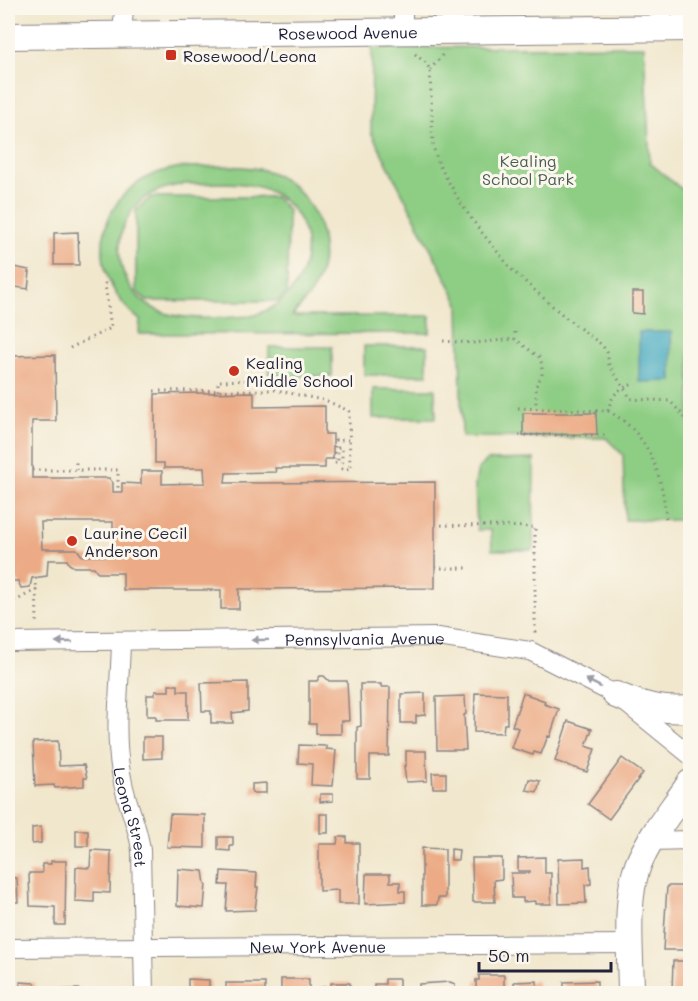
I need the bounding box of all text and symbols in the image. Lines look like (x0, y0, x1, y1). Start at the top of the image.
street label: Rosewood Avenue (278, 21, 418, 43)
place label: Rosewood/Leona (183, 45, 317, 66)
marker: Rosewood/Leona (164, 48, 178, 62)
park label: Kealing School Park (482, 150, 574, 189)
place label: Kealing Middle School (246, 352, 353, 391)
marker: Kealing Middle School (227, 364, 241, 378)
place label: Laurine Cecil Anderson (84, 522, 188, 561)
marker: Laurine Cecil Anderson (65, 534, 79, 548)
street label: Pennsylvania Avenue (285, 626, 447, 649)
one-way arrow (250, 635, 269, 645)
one-way arrow (55, 637, 74, 647)
one-way arrow (584, 678, 601, 688)
street label: Leona Street (110, 766, 152, 868)
street label: New York Avenue (250, 935, 386, 957)
scale bar (479, 935, 611, 973)
text: 50 m (488, 943, 530, 967)

